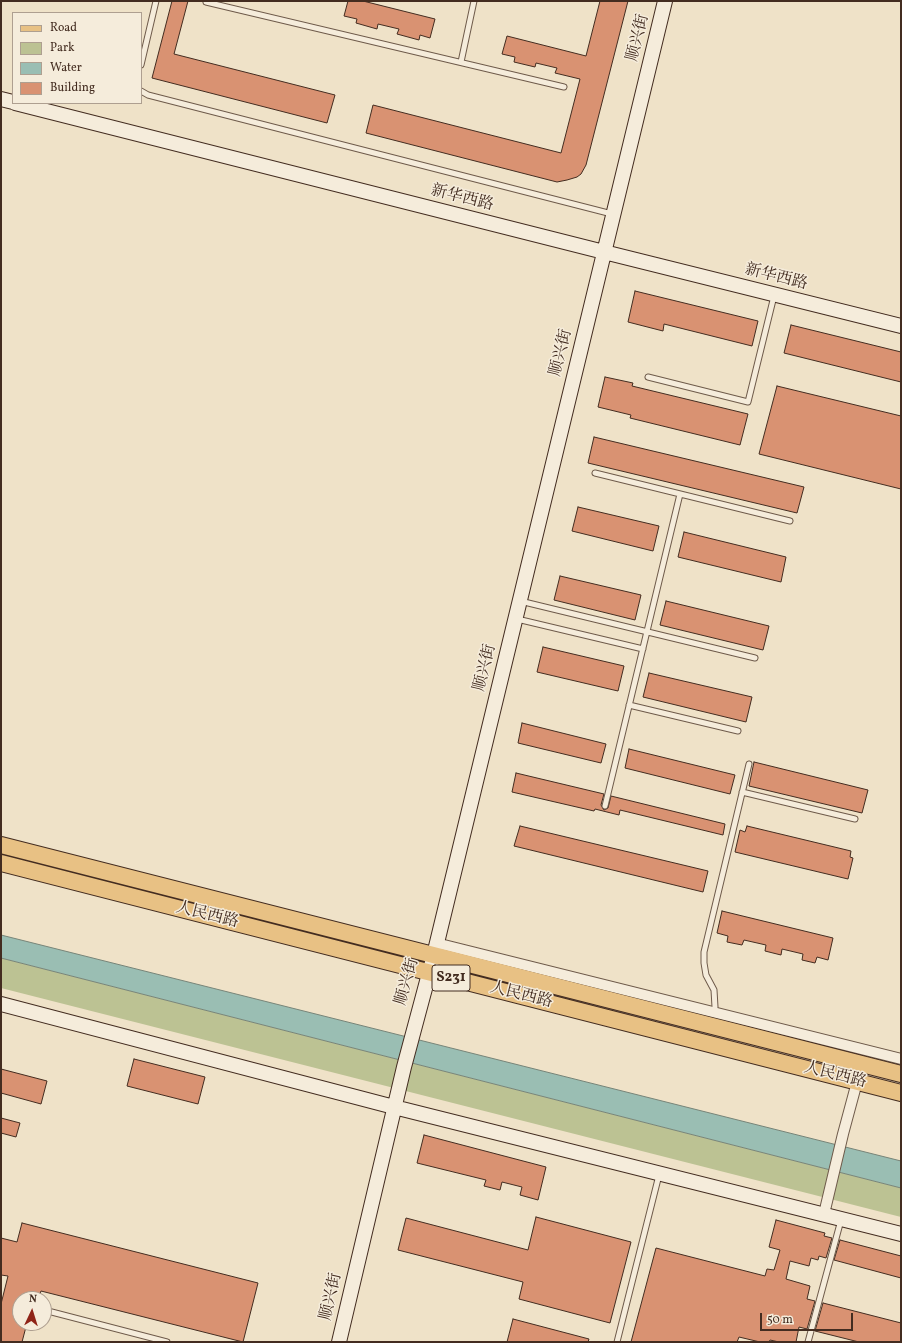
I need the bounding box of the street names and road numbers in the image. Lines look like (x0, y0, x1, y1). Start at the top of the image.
street label: 顺兴街 (624, 12, 654, 64)
street label: 新华西路 (429, 182, 495, 216)
street label: 新华西路 (743, 261, 809, 295)
street label: 顺兴街 (547, 327, 577, 379)
street label: 顺兴街 (471, 642, 501, 694)
street label: 人民西路 (174, 899, 240, 933)
street label: 顺兴街 (392, 956, 424, 1008)
road number: S231 (432, 965, 470, 991)
street label: 人民西路 (488, 979, 554, 1013)
street label: 人民西路 (802, 1059, 868, 1093)
street label: 顺兴街 (317, 1271, 347, 1323)

